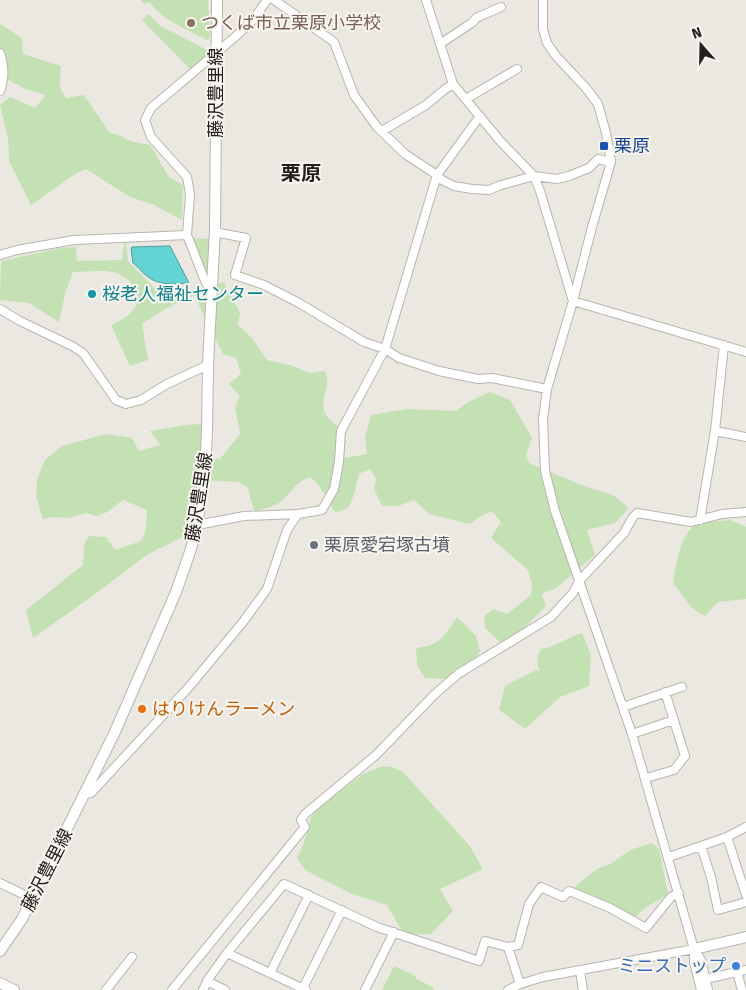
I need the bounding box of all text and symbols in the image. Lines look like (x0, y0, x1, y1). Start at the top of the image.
place label: つくば市立栗原小学校 (201, 12, 381, 34)
marker: つくば市立栗原小学校 (185, 17, 197, 29)
north arrow (676, 20, 726, 70)
text: N (689, 24, 704, 43)
street label: 藤沢豊里線 (205, 48, 227, 138)
place label: 栗原 (614, 135, 650, 157)
marker: 栗原 (598, 140, 610, 152)
district label: 栗原 (281, 161, 321, 185)
place label: 桜老人福祉センター (102, 283, 264, 305)
marker: 桜老人福祉センター (86, 288, 98, 300)
street label: 藤沢豊里線 (181, 451, 217, 543)
place label: 栗原愛宕塚古墳 (324, 534, 450, 556)
marker: 栗原愛宕塚古墳 (308, 539, 320, 551)
place label: はりけんラーメン (152, 698, 295, 720)
marker: はりけんラーメン (136, 703, 148, 715)
street label: 藤沢豊里線 (17, 825, 77, 915)
place label: ミニストップ (618, 955, 726, 977)
marker: ミニストップ (730, 960, 742, 972)

